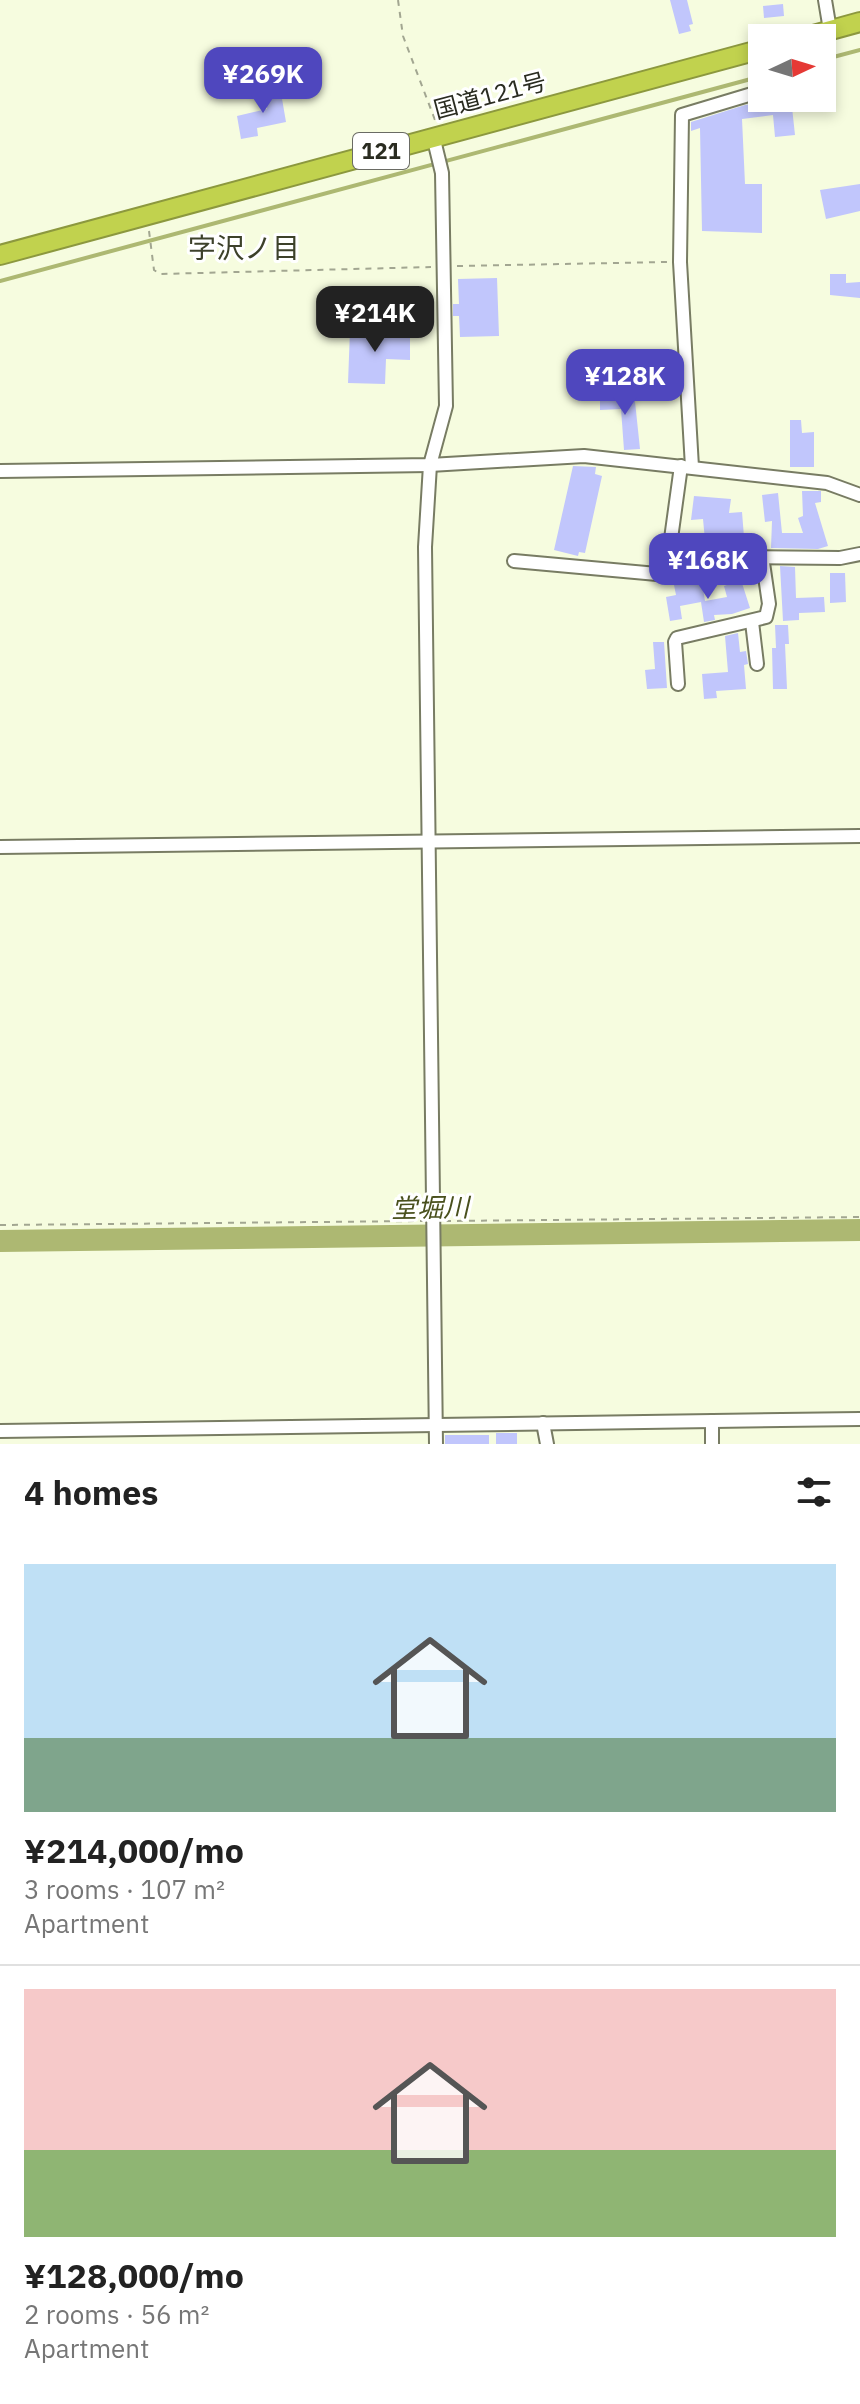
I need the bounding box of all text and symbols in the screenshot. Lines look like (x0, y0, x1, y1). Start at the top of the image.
north arrow (748, 24, 836, 112)
map controls (748, 24, 836, 112)
pin: ¥269K (207, 47, 319, 115)
text: ¥269K (222, 56, 304, 90)
street label: 国道121号 (430, 65, 550, 125)
road number: 121 (353, 133, 409, 169)
district label: 字沢ノ目 (188, 229, 300, 266)
pin: ¥214K (319, 286, 431, 354)
text: ¥214K (334, 295, 416, 329)
pin: ¥128K (569, 349, 681, 417)
text: ¥128K (584, 358, 666, 392)
pin: ¥168K (652, 533, 764, 601)
text: ¥168K (667, 542, 749, 576)
water label: 堂堀川 (391, 1189, 472, 1225)
text: 4 homes (24, 1470, 159, 1514)
icon: filters (792, 1470, 836, 1514)
icon: home (358, 1616, 502, 1760)
text: ¥214,000/mo (24, 1828, 244, 1872)
text: 3 rooms · 107 m² (24, 1872, 225, 1906)
text: Apartment (24, 1906, 149, 1940)
icon: home (358, 2041, 502, 2185)
text: ¥128,000/mo (24, 2253, 244, 2297)
text: 2 rooms · 56 m² (24, 2297, 209, 2331)
text: Apartment (24, 2331, 149, 2365)

